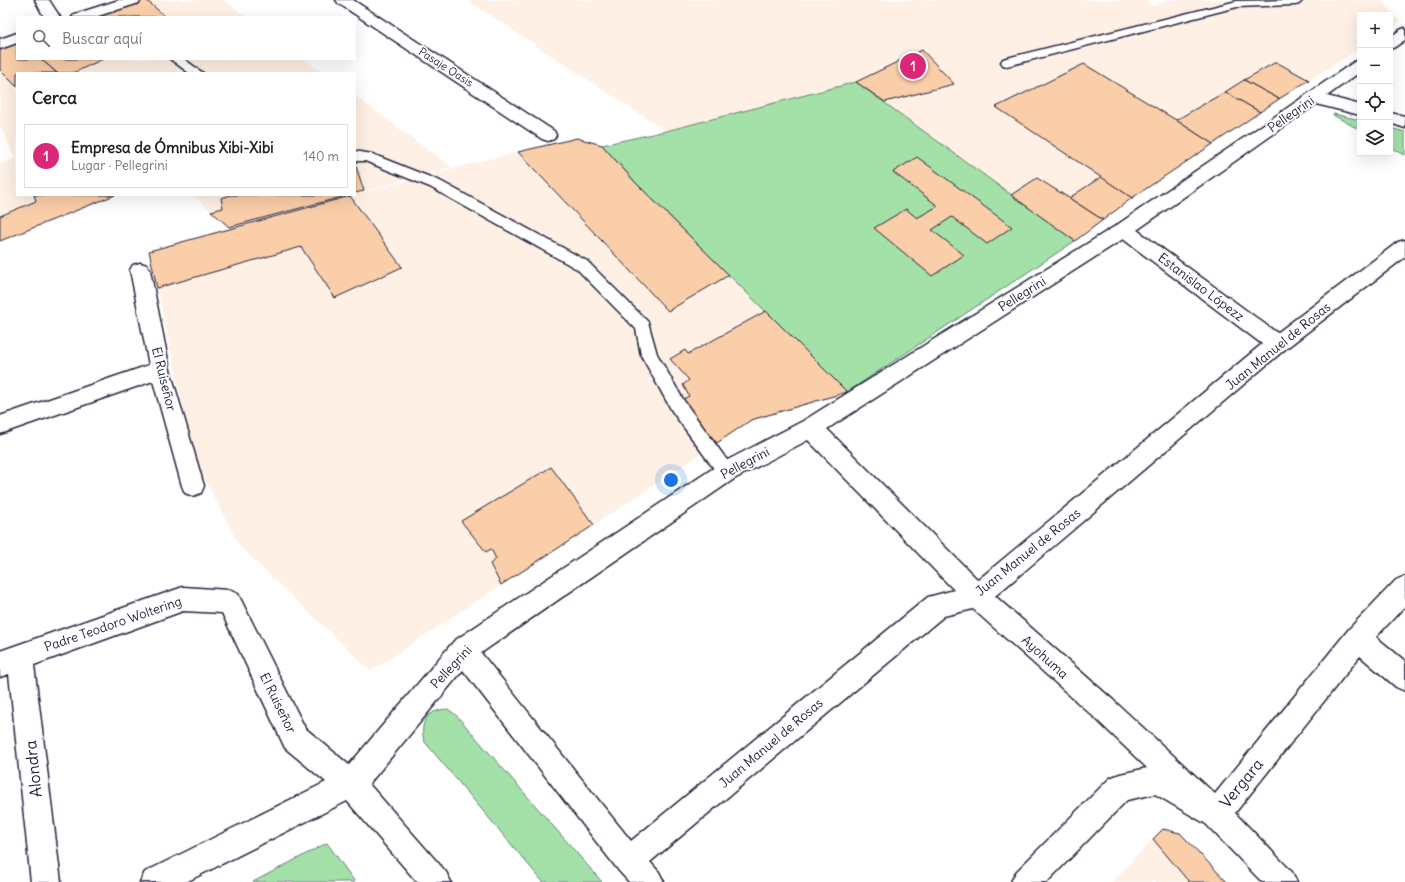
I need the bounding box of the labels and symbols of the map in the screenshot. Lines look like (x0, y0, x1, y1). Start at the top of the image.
street label: Pasaje Oasis (416, 44, 476, 90)
pin: 1 (900, 51, 926, 81)
street label: Pellegrini (1264, 92, 1318, 136)
street label: Estanislao Lópezz (1155, 249, 1247, 325)
street label: Pellegrini (995, 273, 1049, 315)
street label: Juan Manuel de Rosas (1222, 298, 1334, 394)
street label: El Ruiseñor (148, 345, 180, 413)
street label: Pellegrini (718, 443, 772, 483)
your location (661, 470, 681, 490)
street label: Juan Manuel de Rosas (972, 504, 1084, 600)
street label: Padre Teodoro Woltering (42, 593, 184, 655)
street label: Ayohuma (1018, 632, 1072, 682)
street label: Pellegrini (427, 642, 475, 692)
street label: El Ruiseñor (256, 670, 300, 737)
street label: Juan Manuel de Rosas (716, 695, 826, 791)
street label: Alondra (20, 740, 46, 798)
street label: Vergara (1215, 754, 1267, 812)

